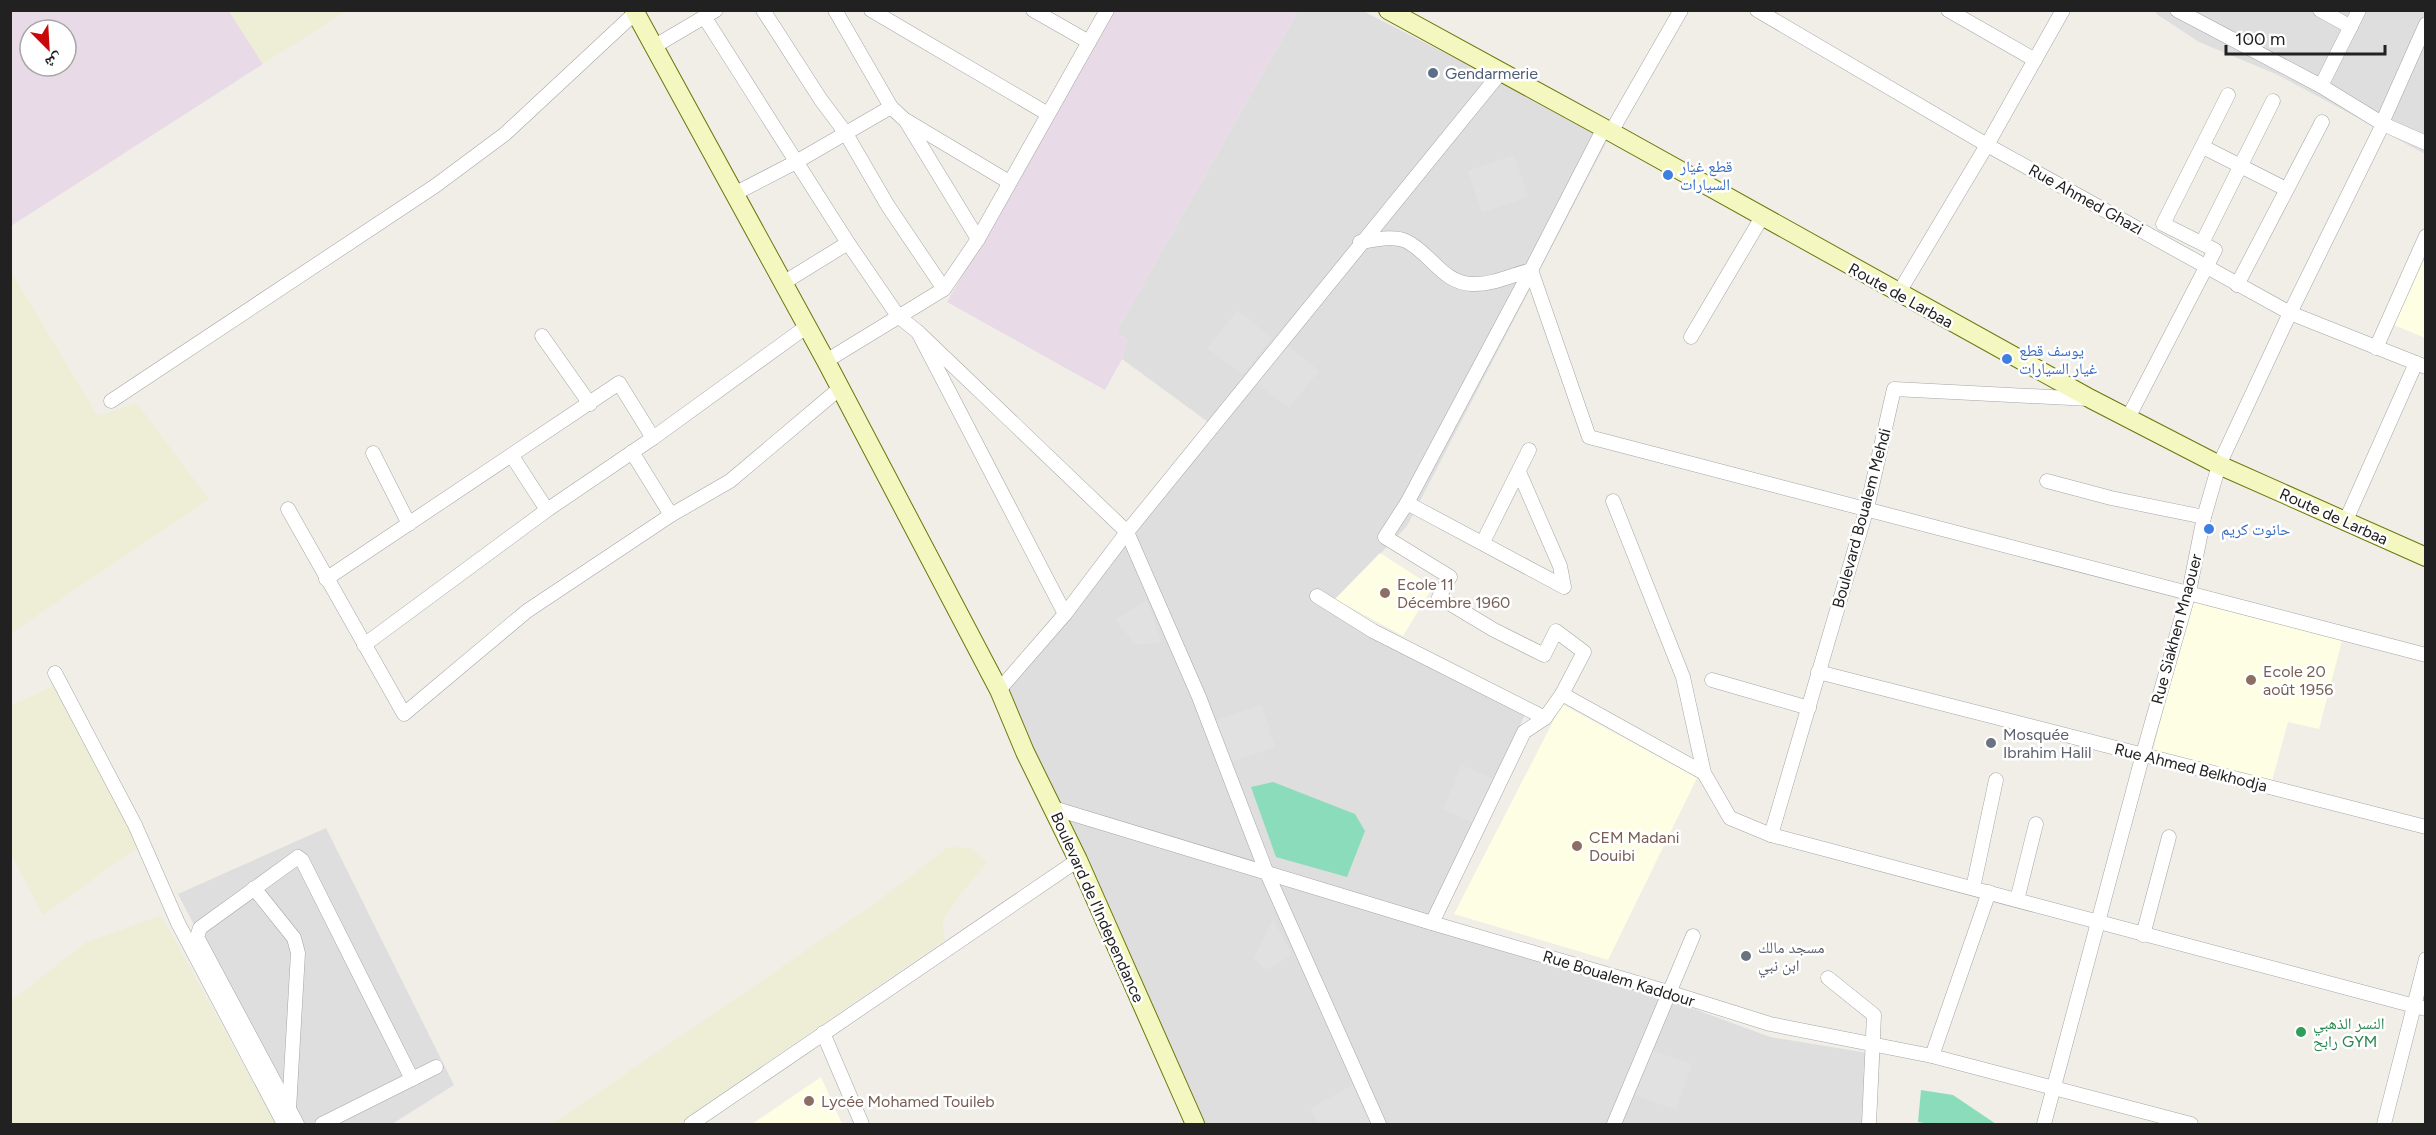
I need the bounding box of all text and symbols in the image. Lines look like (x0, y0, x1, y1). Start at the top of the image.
north arrow (18, 18, 78, 78)
scale bar (2226, 18, 2385, 56)
text: 100 m (2235, 28, 2285, 50)
text: ش (42, 49, 66, 73)
place label: Gendarmerie (1445, 64, 1538, 83)
marker: Gendarmerie (1426, 66, 1440, 80)
place label: قطع غيار السيارات (1679, 157, 1732, 194)
street label: Rue Ahmed Ghazi (2025, 160, 2146, 239)
marker: قطع غيار السيارات (1661, 168, 1675, 182)
street label: Route de Larbaa (1845, 259, 1956, 332)
place label: يوسف قطع غيار السيارات (2019, 341, 2097, 378)
marker: يوسف قطع غيار السيارات (2000, 352, 2014, 366)
street label: Boulevard Boualem Mehdi (1828, 426, 1895, 610)
street label: Route de Larbaa (2277, 484, 2391, 549)
place label: حانوت كريم (2221, 520, 2290, 540)
marker: حانوت كريم (2202, 522, 2216, 536)
street label: Rue Siakhen Mnaouer (2147, 551, 2206, 706)
place label: Ecole 11 Décembre 1960 (1397, 575, 1510, 612)
marker: Ecole 11 Décembre 1960 (1378, 586, 1392, 600)
place label: Ecole 20 août 1956 (2263, 662, 2333, 699)
marker: Ecole 20 août 1956 (2244, 673, 2258, 687)
place label: Mosquée Ibrahim Halil (2003, 725, 2091, 762)
marker: Mosquée Ibrahim Halil (1984, 736, 1998, 750)
street label: Rue Ahmed Belkhodja (2112, 739, 2269, 796)
street label: Boulevard de l'Independance (1047, 809, 1148, 1005)
place label: CEM Madani Douibi (1589, 828, 1679, 865)
marker: CEM Madani Douibi (1570, 839, 1584, 853)
place label: مسجد مالك ابن نبي (1758, 938, 1825, 978)
street label: Rue Boualem Kaddour (1541, 946, 1698, 1011)
marker: مسجد مالك ابن نبي (1739, 949, 1753, 963)
place label: النسر الذهبي رابح GYM (2313, 1014, 2384, 1052)
marker: النسر الذهبي رابح GYM (2294, 1025, 2308, 1039)
place label: Lycée Mohamed Touileb (821, 1092, 995, 1111)
marker: Lycée Mohamed Touileb (802, 1094, 816, 1108)

